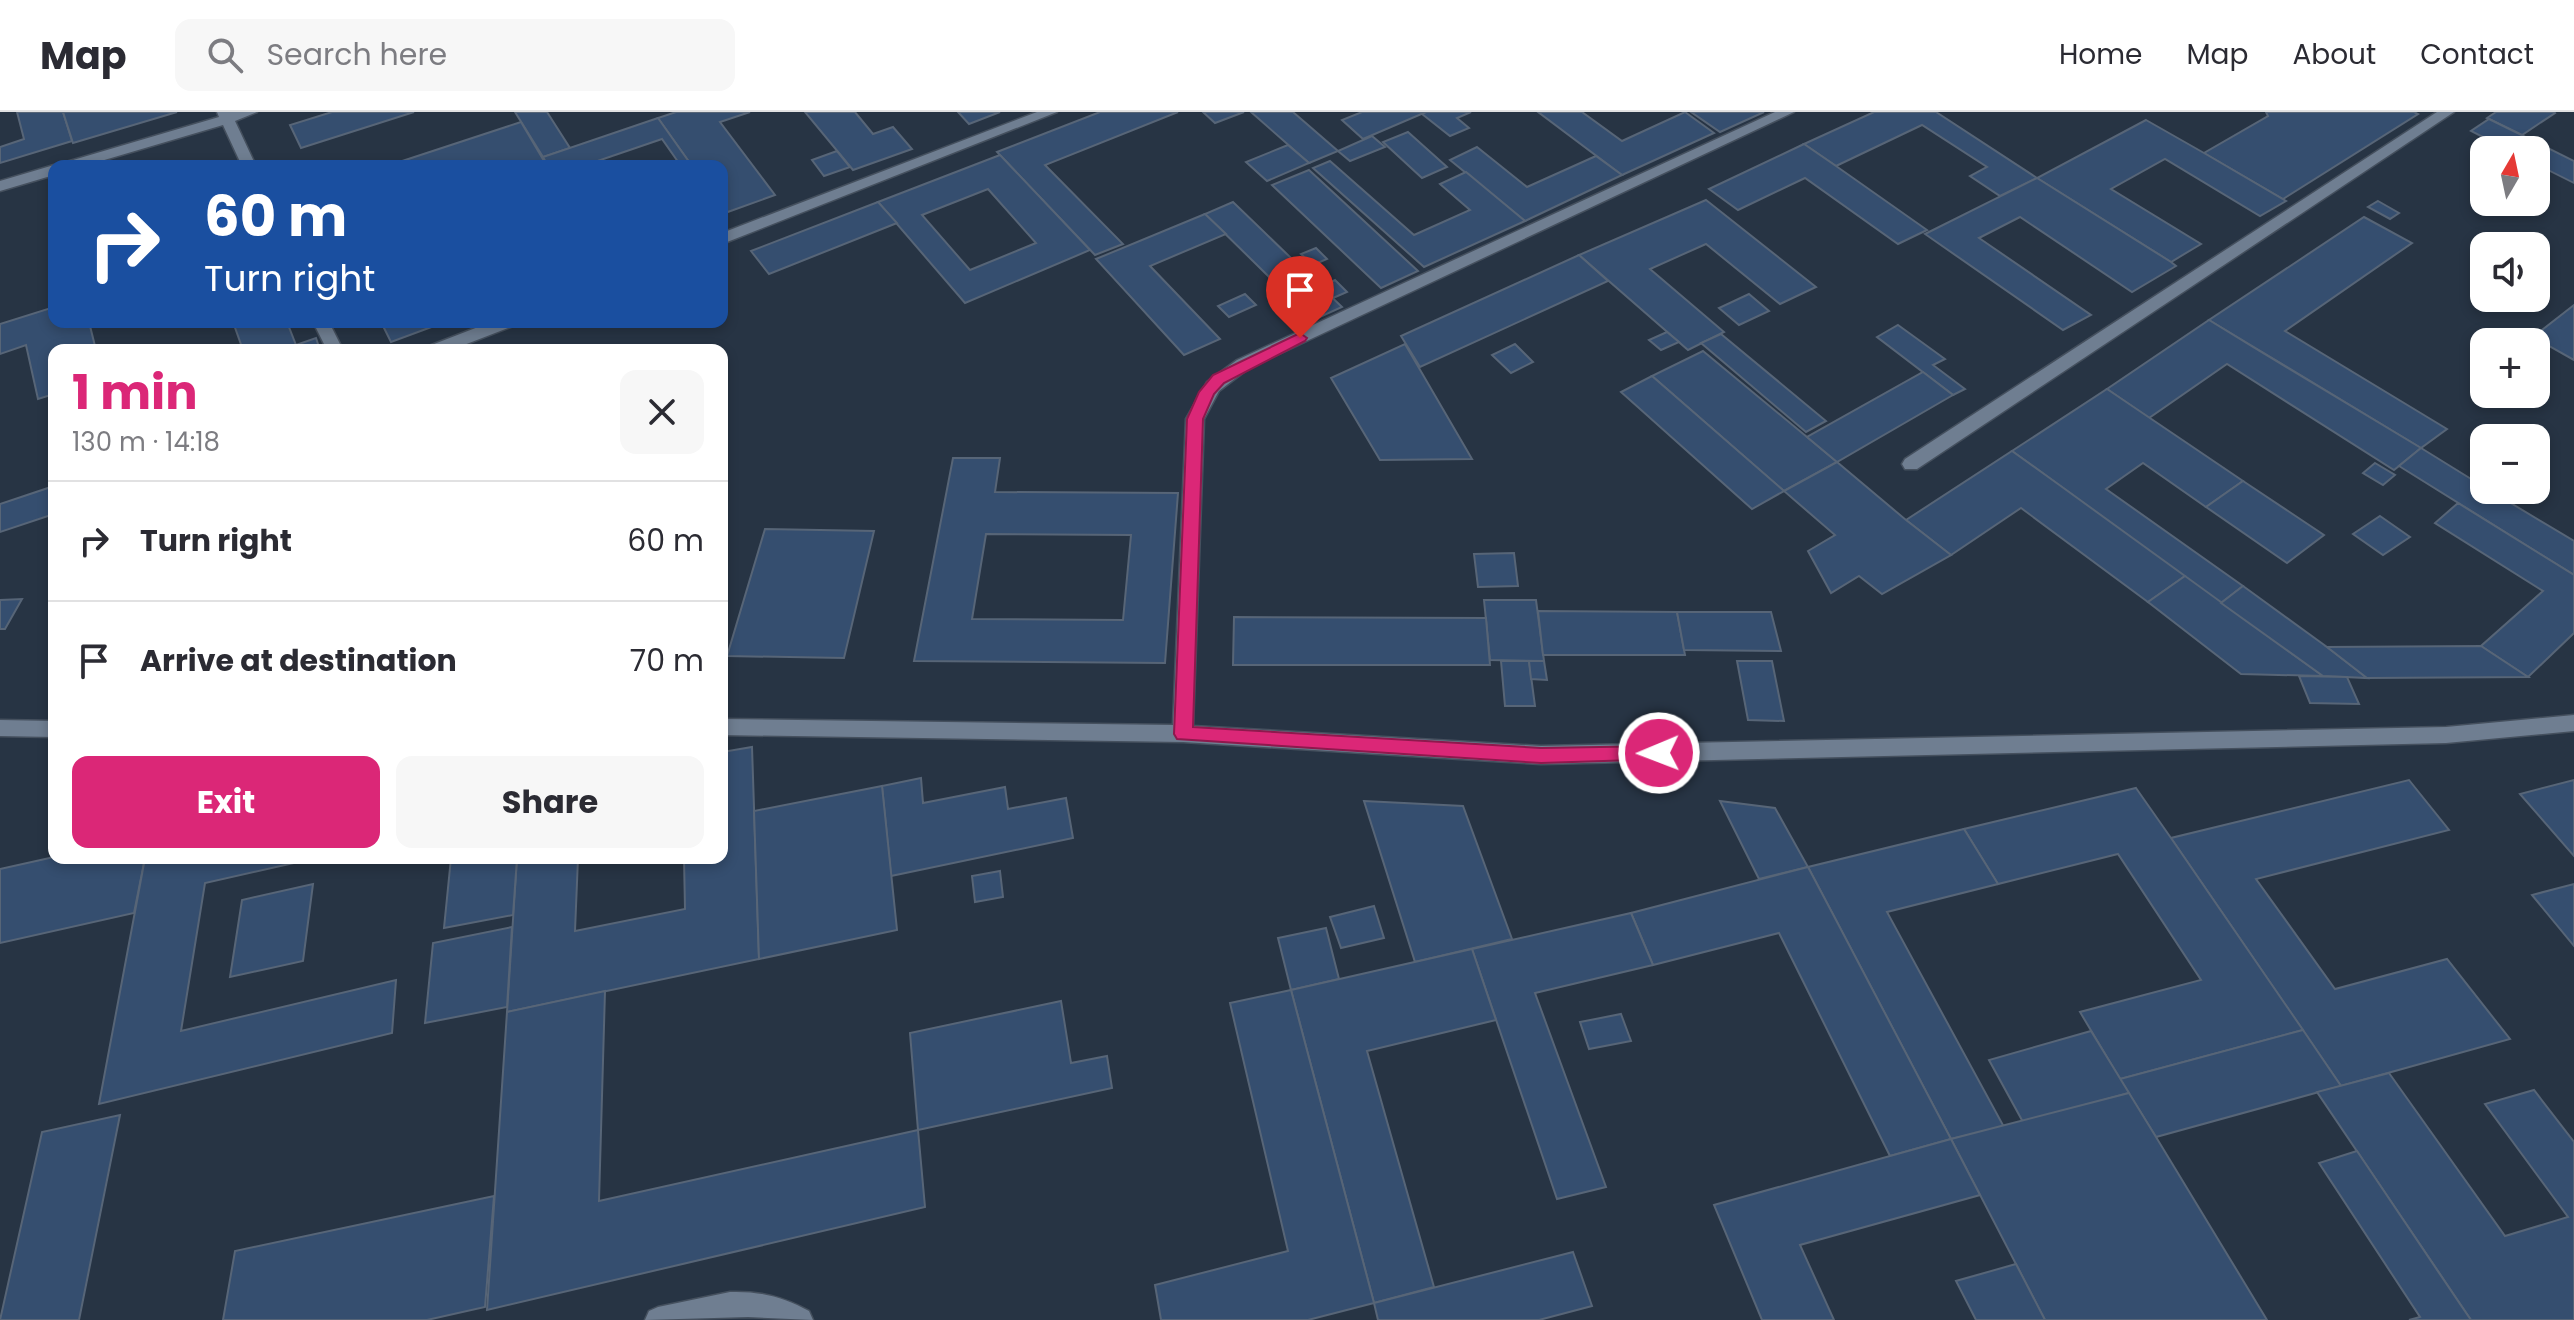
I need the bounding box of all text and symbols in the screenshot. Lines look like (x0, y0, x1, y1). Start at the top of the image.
search box (175, 19, 735, 91)
text: Map (40, 29, 127, 82)
icon: search (203, 33, 247, 77)
text: Search here (267, 33, 447, 76)
text: Home (2059, 35, 2142, 74)
text: Map (2186, 35, 2248, 74)
text: About (2292, 35, 2376, 74)
text: Contact (2420, 35, 2534, 74)
north arrow (2470, 136, 2550, 216)
map controls (2470, 136, 2550, 504)
text: 60 m (204, 177, 347, 256)
icon: right (72, 192, 176, 296)
button: sound (2470, 232, 2550, 312)
text: Turn right (204, 253, 375, 304)
pin (1266, 256, 1334, 338)
icon: arrive (1278, 268, 1322, 312)
button: + (2470, 328, 2550, 408)
text: 1 min (72, 359, 198, 426)
button: close (620, 370, 704, 454)
text: 130 m · 14:18 (72, 424, 220, 460)
button: − (2470, 424, 2550, 504)
icon: right (72, 519, 116, 563)
text: Turn right (140, 519, 292, 562)
text: 60 m (627, 519, 704, 562)
icon: arrive (72, 639, 116, 683)
text: Arrive at destination (140, 639, 457, 682)
text: 70 m (630, 639, 704, 682)
position arrow (1617, 711, 1701, 795)
button: Exit (72, 756, 380, 848)
button: Share (396, 756, 704, 848)

